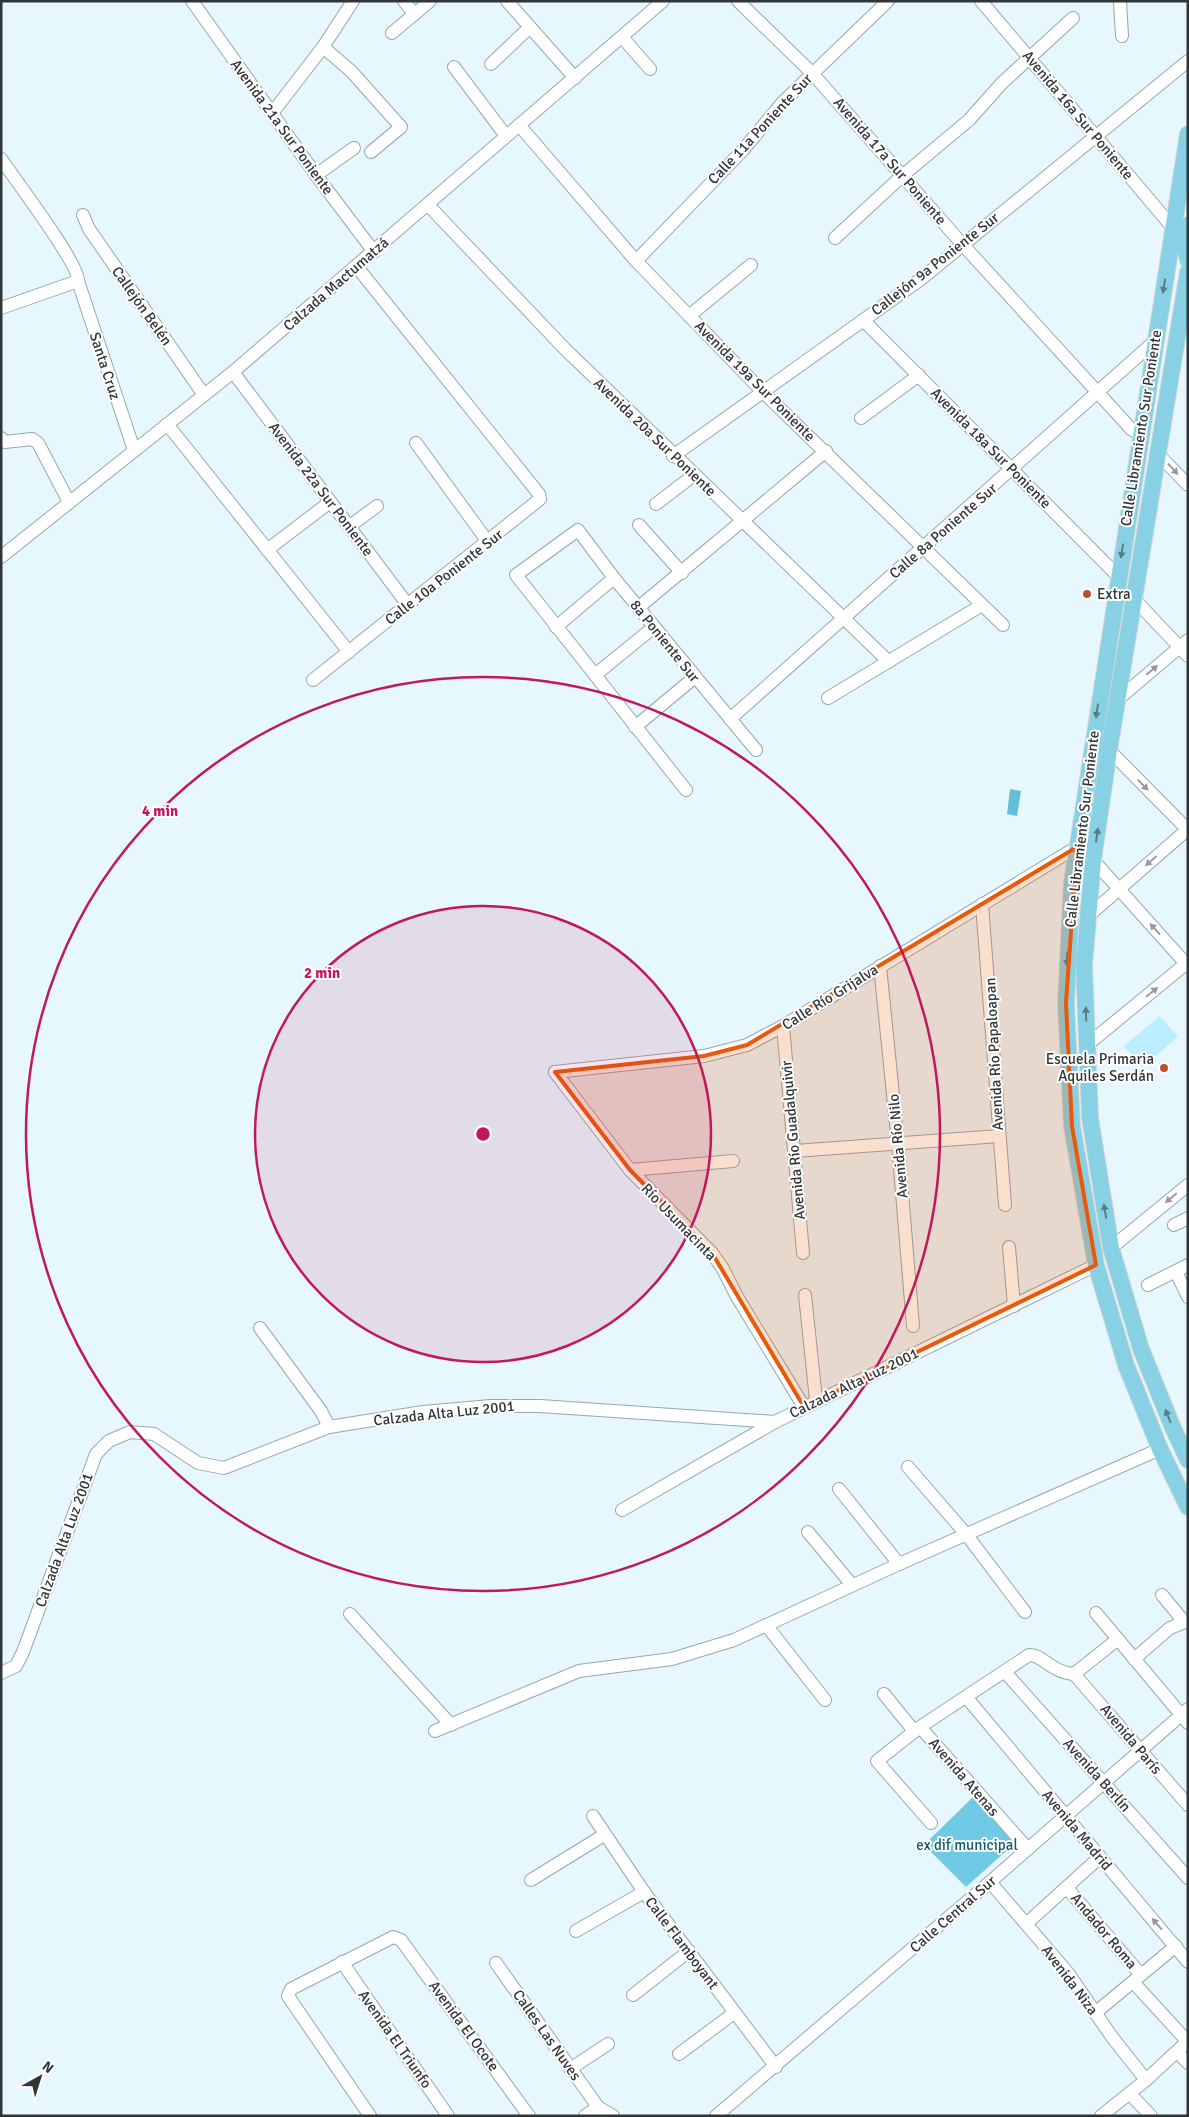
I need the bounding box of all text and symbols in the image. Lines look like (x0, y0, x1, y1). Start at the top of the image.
street label: Avenida 16a Sur Poniente (1019, 47, 1137, 183)
street label: Avenida 21a Sur Poniente (227, 56, 337, 198)
street label: Calle 11a Poniente Sur (704, 70, 816, 188)
street label: Avenida 17a Sur Poniente (830, 94, 950, 228)
street label: Callejón 9a Poniente Sur (868, 208, 1003, 319)
street label: Calzada Mactumatzá (280, 233, 392, 335)
street label: Callejón Belén (108, 263, 176, 349)
one-way arrow (1160, 279, 1168, 295)
street label: Avenida 19a Sur Poniente (691, 317, 819, 445)
street label: Calle Libramiento Sur Poniente (1117, 329, 1165, 527)
street label: Santa Cruz (86, 330, 124, 402)
street label: Avenida 20a Sur Poniente (590, 374, 720, 500)
street label: Avenida 18a Sur Poniente (927, 384, 1055, 512)
street label: Avenida 22a Sur Poniente (265, 418, 377, 560)
one-way arrow (1167, 463, 1179, 475)
street label: Calle 8a Poniente Sur (886, 479, 1001, 583)
street label: Calle 10a Poniente Sur (381, 525, 507, 629)
one-way arrow (1118, 543, 1126, 559)
place label: Extra (1097, 585, 1131, 603)
marker: Extra (1081, 588, 1093, 600)
street label: 8a Poniente Sur (626, 596, 704, 686)
one-way arrow (1146, 665, 1158, 676)
one-way arrow (1093, 703, 1101, 719)
street label: Calle Libramiento Sur Poniente (1061, 730, 1103, 928)
one-way arrow (1137, 779, 1149, 791)
text: 4 min (142, 802, 178, 820)
one-way arrow (1093, 827, 1101, 843)
one-way arrow (1145, 855, 1157, 866)
one-way arrow (1149, 924, 1161, 936)
one-way arrow (1063, 951, 1071, 967)
street label: Calle Río Grijalva (779, 960, 881, 1034)
text: 2 min (304, 964, 340, 982)
street label: Avenida Río Papaloapan (981, 977, 1007, 1131)
one-way arrow (1145, 986, 1158, 997)
one-way arrow (1081, 1006, 1089, 1022)
place label: Escuela Primaria Aquiles Serdán (1046, 1050, 1154, 1085)
street label: Avenida Río Guadalquivir (777, 1059, 809, 1220)
marker: Escuela Primaria Aquiles Serdán (1158, 1062, 1170, 1074)
street label: Avenida Río Nilo (884, 1093, 912, 1199)
centre of rings (474, 1125, 492, 1143)
street label: Río Usumacinta (638, 1180, 720, 1264)
one-way arrow (1165, 1193, 1178, 1204)
one-way arrow (1101, 1202, 1109, 1218)
street label: Calzada Alta Luz 2001 (786, 1344, 922, 1422)
street label: Calzada Alta Luz 2001 (373, 1397, 515, 1429)
one-way arrow (1164, 1408, 1172, 1423)
street label: Calzada Alta Luz 2001 (31, 1470, 97, 1610)
street label: Avenida París (1096, 1700, 1166, 1778)
street label: Avenida Atenas (925, 1734, 1003, 1820)
street label: Avenida Berlín (1059, 1734, 1135, 1816)
street label: Avenida Madrid (1038, 1786, 1116, 1874)
park label: ex dif municipal (916, 1836, 1018, 1854)
street label: Calle Central Sur (906, 1871, 1000, 1956)
street label: Andador Roma (1067, 1889, 1141, 1973)
street label: Calle Flamboyant (641, 1893, 723, 1993)
one-way arrow (1152, 1918, 1163, 1930)
street label: Avenida Niza (1038, 1942, 1102, 2018)
street label: Avenida El Ocote (425, 1977, 503, 2075)
street label: Avenida El Triunfo (354, 1986, 436, 2092)
street label: Calles Las Nuves (509, 1986, 585, 2084)
north arrow (15, 2052, 65, 2102)
text: N (39, 2058, 57, 2077)

